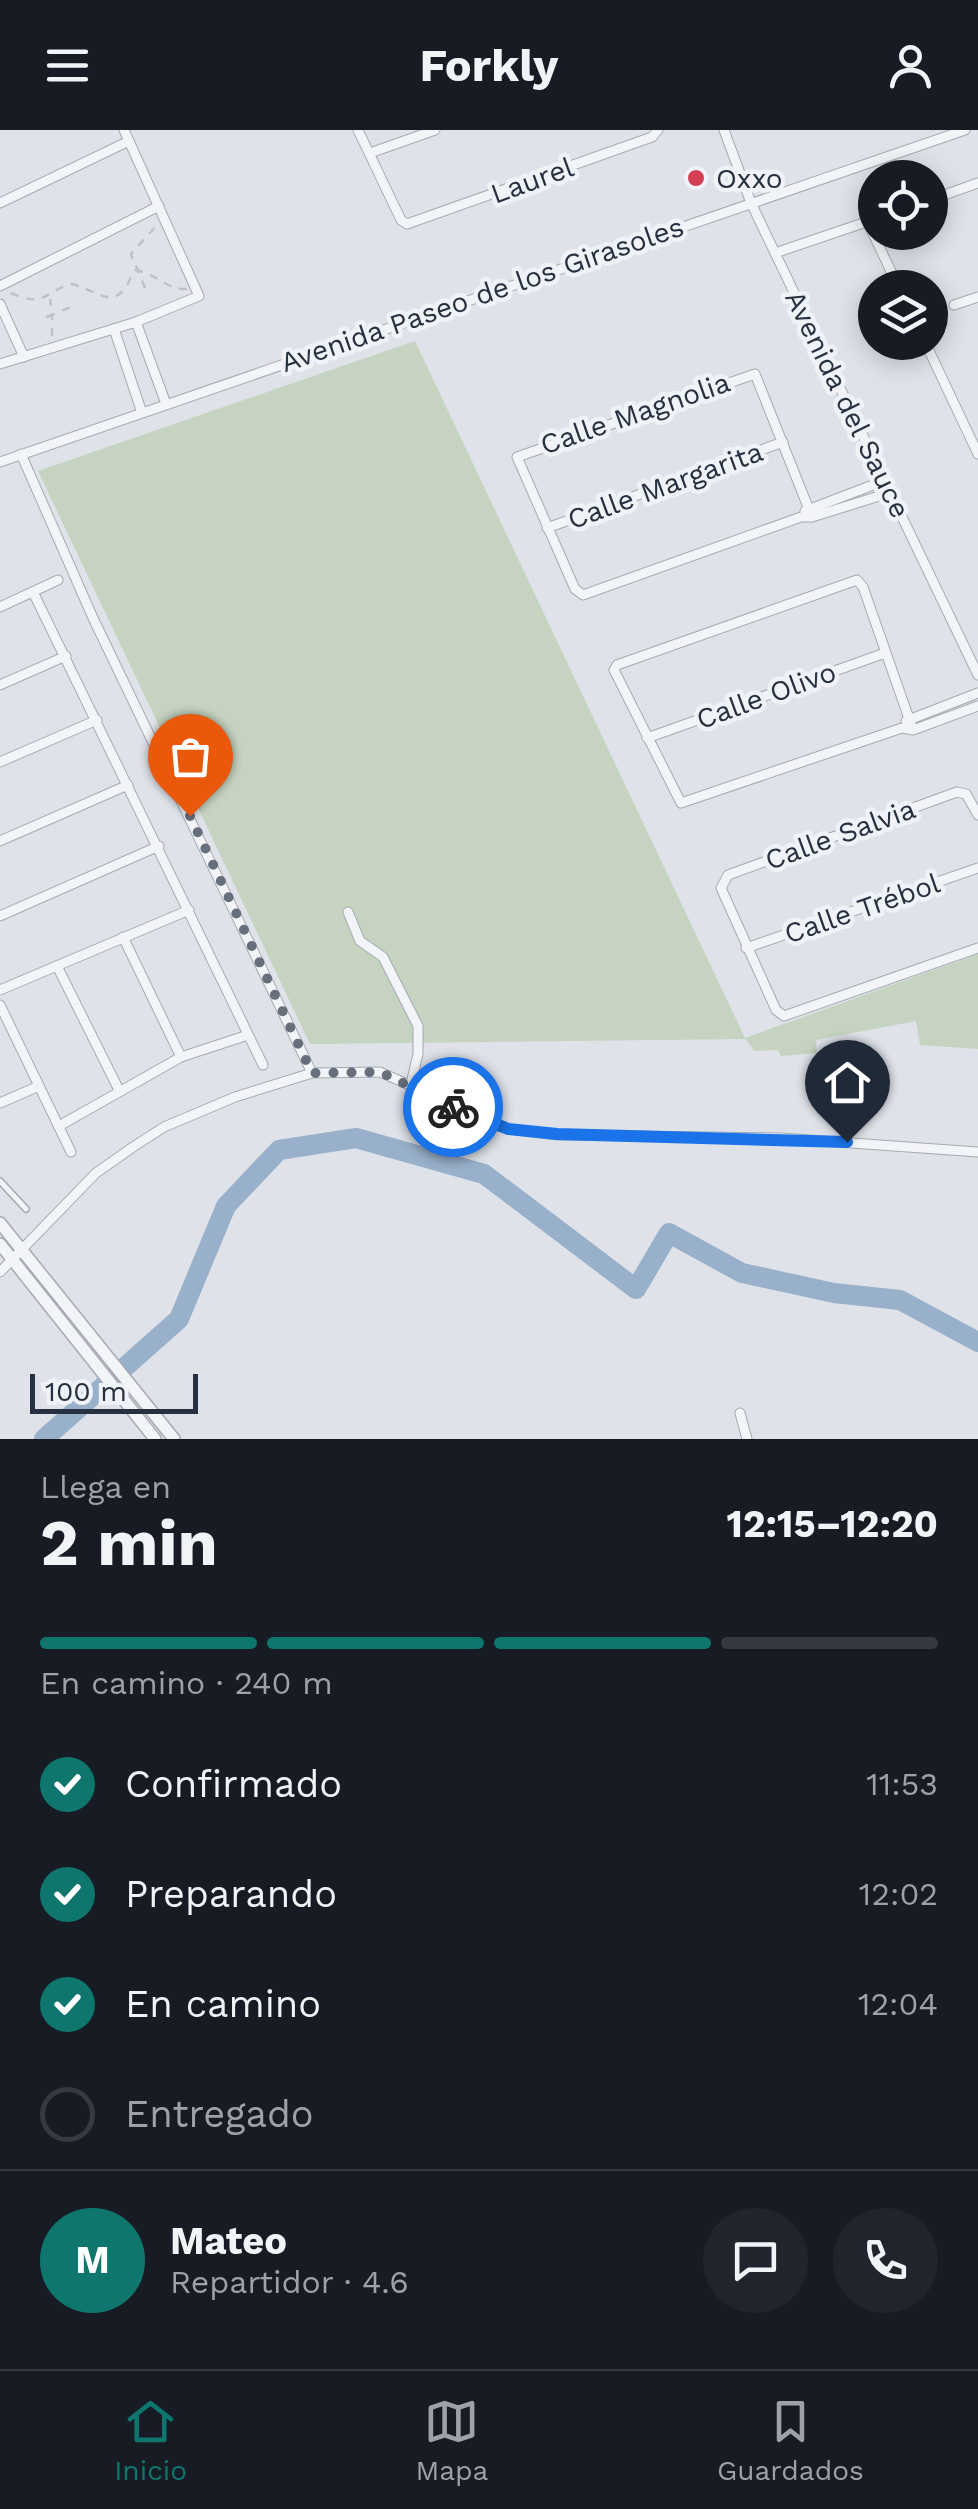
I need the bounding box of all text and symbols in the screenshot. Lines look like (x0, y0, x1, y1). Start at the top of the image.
icon: menu (40, 38, 95, 93)
icon: person (883, 38, 938, 93)
text: Forkly (420, 39, 558, 92)
street label: Laurel (486, 150, 578, 211)
map controls (858, 160, 948, 360)
button: locate (858, 160, 948, 250)
place label: Oxxo (716, 162, 783, 195)
marker: Oxxo (685, 167, 707, 189)
street label: Avenida Paseo de los Girasoles (276, 210, 688, 379)
button: layers (858, 270, 948, 360)
street label: Avenida del Sauce (778, 285, 917, 523)
street label: Calle Magnolia (536, 366, 734, 461)
street label: Calle Margarita (563, 435, 767, 536)
street label: Calle Olivo (692, 655, 841, 736)
pin (148, 714, 233, 817)
icon: bag (163, 729, 218, 784)
street label: Calle Salvia (761, 792, 920, 877)
street label: Calle Trébol (780, 866, 945, 950)
pin (805, 1040, 890, 1143)
icon: home (820, 1055, 875, 1110)
courier (403, 1057, 503, 1157)
icon: bike (426, 1080, 481, 1135)
scale bar (30, 1369, 198, 1414)
text: 100 m (45, 1375, 127, 1408)
text: Llega en (40, 1468, 171, 1506)
text: 12:15–12:20 (727, 1502, 938, 1546)
text: 2 min (40, 1505, 218, 1581)
text: En camino · 240 m (40, 1664, 333, 1702)
icon: check (40, 1757, 95, 1812)
text: Confirmado (125, 1762, 342, 1806)
text: 11:53 (866, 1765, 938, 1803)
icon: check (40, 1867, 95, 1922)
text: Preparando (125, 1872, 337, 1916)
text: 12:02 (859, 1875, 938, 1913)
icon: check (40, 1977, 95, 2032)
text: En camino (125, 1982, 321, 2026)
text: 12:04 (858, 1985, 938, 2023)
text: Entregado (125, 2092, 314, 2136)
button: chat (703, 2208, 808, 2313)
button: phone (833, 2208, 938, 2313)
text: Mateo (170, 2219, 287, 2263)
text: M (75, 2238, 110, 2282)
text: Repartidor · 4.6 (170, 2263, 409, 2301)
tab: Inicio (114, 2394, 187, 2487)
tab: Mapa (415, 2394, 488, 2487)
tab: Guardados (717, 2394, 864, 2487)

